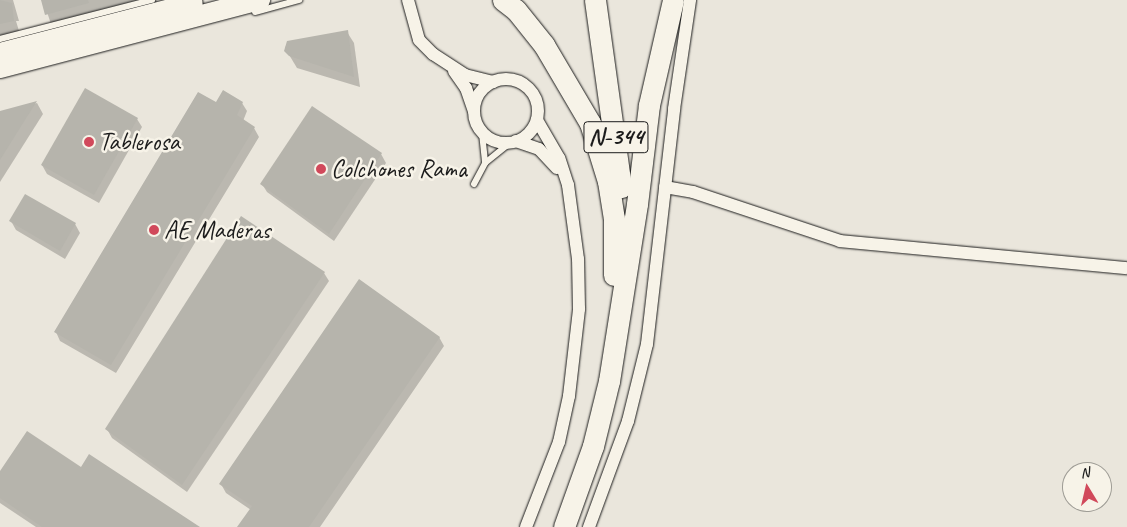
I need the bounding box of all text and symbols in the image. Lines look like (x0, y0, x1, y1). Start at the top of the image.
road number: N-344 (582, 115, 650, 158)
place label: Tablerosa (99, 127, 180, 157)
marker: Tablerosa (83, 136, 95, 148)
place label: Colchones Rama (331, 154, 467, 184)
marker: Colchones Rama (315, 163, 327, 175)
place label: AE Maderas (164, 215, 270, 245)
marker: AE Maderas (148, 224, 160, 236)
north arrow (1062, 462, 1112, 512)
text: N (1079, 464, 1090, 482)

